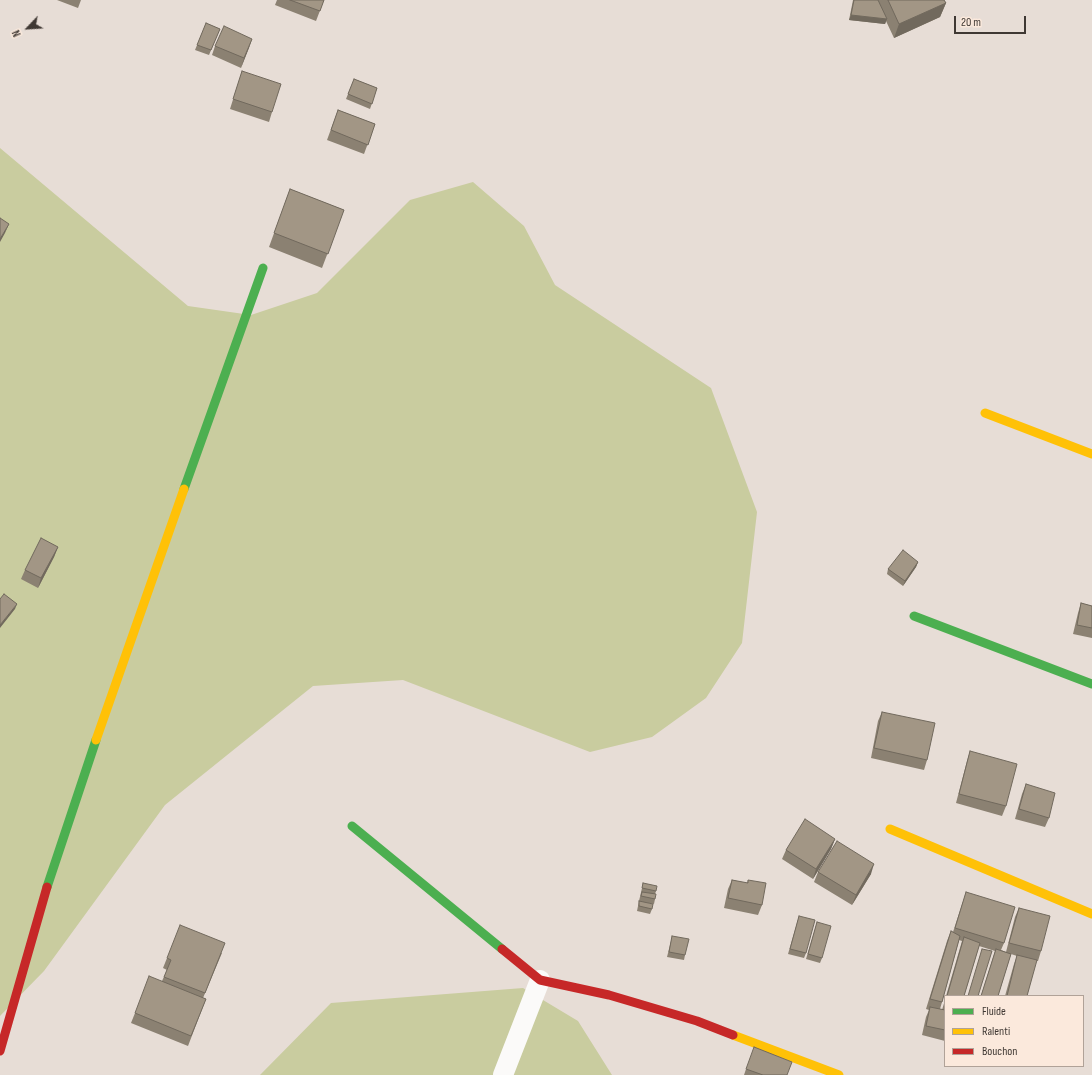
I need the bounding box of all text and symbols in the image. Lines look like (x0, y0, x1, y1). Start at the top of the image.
north arrow (8, 8, 48, 48)
scale bar (956, 8, 1028, 34)
text: 20 m (961, 15, 981, 30)
text: N (10, 28, 24, 39)
legend (944, 995, 1084, 1067)
text: Fluide (982, 1004, 1006, 1019)
text: Ralenti (982, 1024, 1010, 1039)
text: Bouchon (982, 1044, 1017, 1059)

